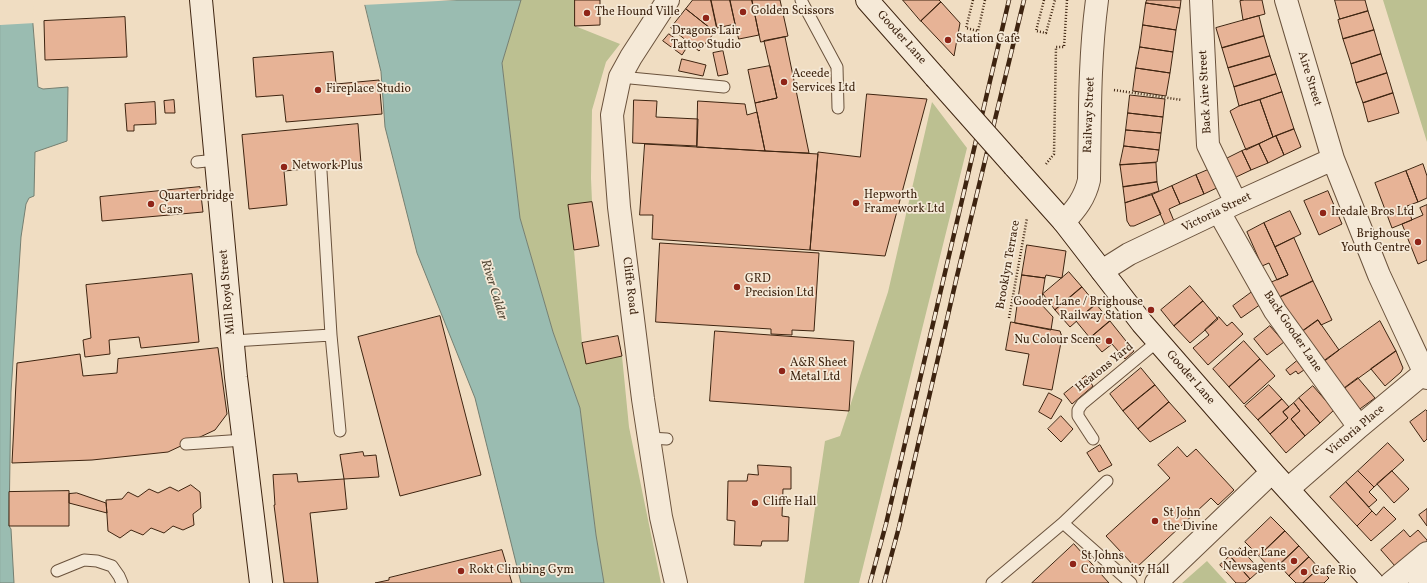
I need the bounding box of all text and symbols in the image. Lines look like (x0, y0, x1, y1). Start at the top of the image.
place label: Golden Scissors (751, 5, 834, 19)
place label: The Hound Ville (595, 6, 680, 20)
marker: Golden Scissors (738, 7, 748, 17)
marker: The Hound Ville (582, 8, 592, 18)
street label: Gooder Lane (873, 8, 929, 68)
marker: Dragons Lair Tattoo Studio (701, 13, 711, 23)
place label: Dragons Lair Tattoo Studio (671, 25, 741, 53)
place label: Station Cafe (956, 33, 1020, 47)
marker: Station Cafe (943, 35, 953, 45)
street label: Back Aire Street (1197, 50, 1215, 134)
street label: Aire Street (1294, 50, 1324, 108)
place label: Aceede Services Ltd (792, 68, 855, 96)
street label: Railway Street (1081, 76, 1099, 154)
marker: Aceede Services Ltd (779, 77, 789, 87)
place label: Fireplace Studio (326, 83, 411, 97)
marker: Fireplace Studio (313, 85, 323, 95)
place label: Network Plus (292, 160, 363, 174)
marker: Network Plus (279, 162, 289, 172)
place label: Hepworth Framework Ltd (864, 189, 945, 217)
place label: Quarterbridge Cars (159, 190, 234, 218)
street label: Victoria Street (1180, 190, 1254, 236)
marker: Hepworth Framework Ltd (851, 198, 861, 208)
marker: Quarterbridge Cars (146, 199, 156, 209)
place label: Iredale Bros Ltd (1331, 206, 1414, 220)
marker: Iredale Bros Ltd (1318, 208, 1328, 218)
street label: Brooklyn Terrace (994, 219, 1024, 311)
place label: Brighouse Youth Centre (1341, 228, 1410, 256)
marker: Brighouse Youth Centre (1413, 237, 1423, 247)
street label: Mill Royd Street (217, 249, 239, 335)
street label: Cliffe Road (618, 256, 640, 316)
water label: River Calder (476, 258, 510, 322)
place label: GRD Precision Ltd (745, 273, 814, 301)
marker: GRD Precision Ltd (732, 282, 742, 292)
street label: Back Gooder Lane (1260, 289, 1324, 375)
place label: Gooder Lane / Brighouse Railway Station (1013, 296, 1143, 324)
marker: Gooder Lane / Brighouse Railway Station (1146, 305, 1156, 315)
place label: Nu Colour Scene (1014, 334, 1101, 348)
marker: Nu Colour Scene (1104, 336, 1114, 346)
street label: Heatons Yard (1073, 340, 1137, 396)
street label: Gooder Lane (1163, 348, 1217, 408)
place label: A&R Sheet Metal Ltd (790, 357, 847, 385)
marker: A&R Sheet Metal Ltd (777, 366, 787, 376)
street label: Victoria Place (1324, 402, 1388, 460)
place label: Cliffe Hall (763, 496, 816, 510)
marker: Cliffe Hall (750, 498, 760, 508)
place label: St John the Divine (1163, 507, 1218, 535)
marker: St John the Divine (1150, 516, 1160, 526)
place label: Gooder Lane Newsagents (1219, 547, 1286, 575)
place label: St Johns Community Hall (1081, 550, 1169, 578)
marker: Gooder Lane Newsagents (1289, 556, 1299, 566)
marker: St Johns Community Hall (1068, 559, 1078, 569)
place label: Rokt Climbing Gym (469, 564, 574, 578)
place label: Cafe Rio (1312, 565, 1356, 579)
marker: Rokt Climbing Gym (456, 566, 466, 576)
marker: Cafe Rio (1299, 567, 1309, 577)

